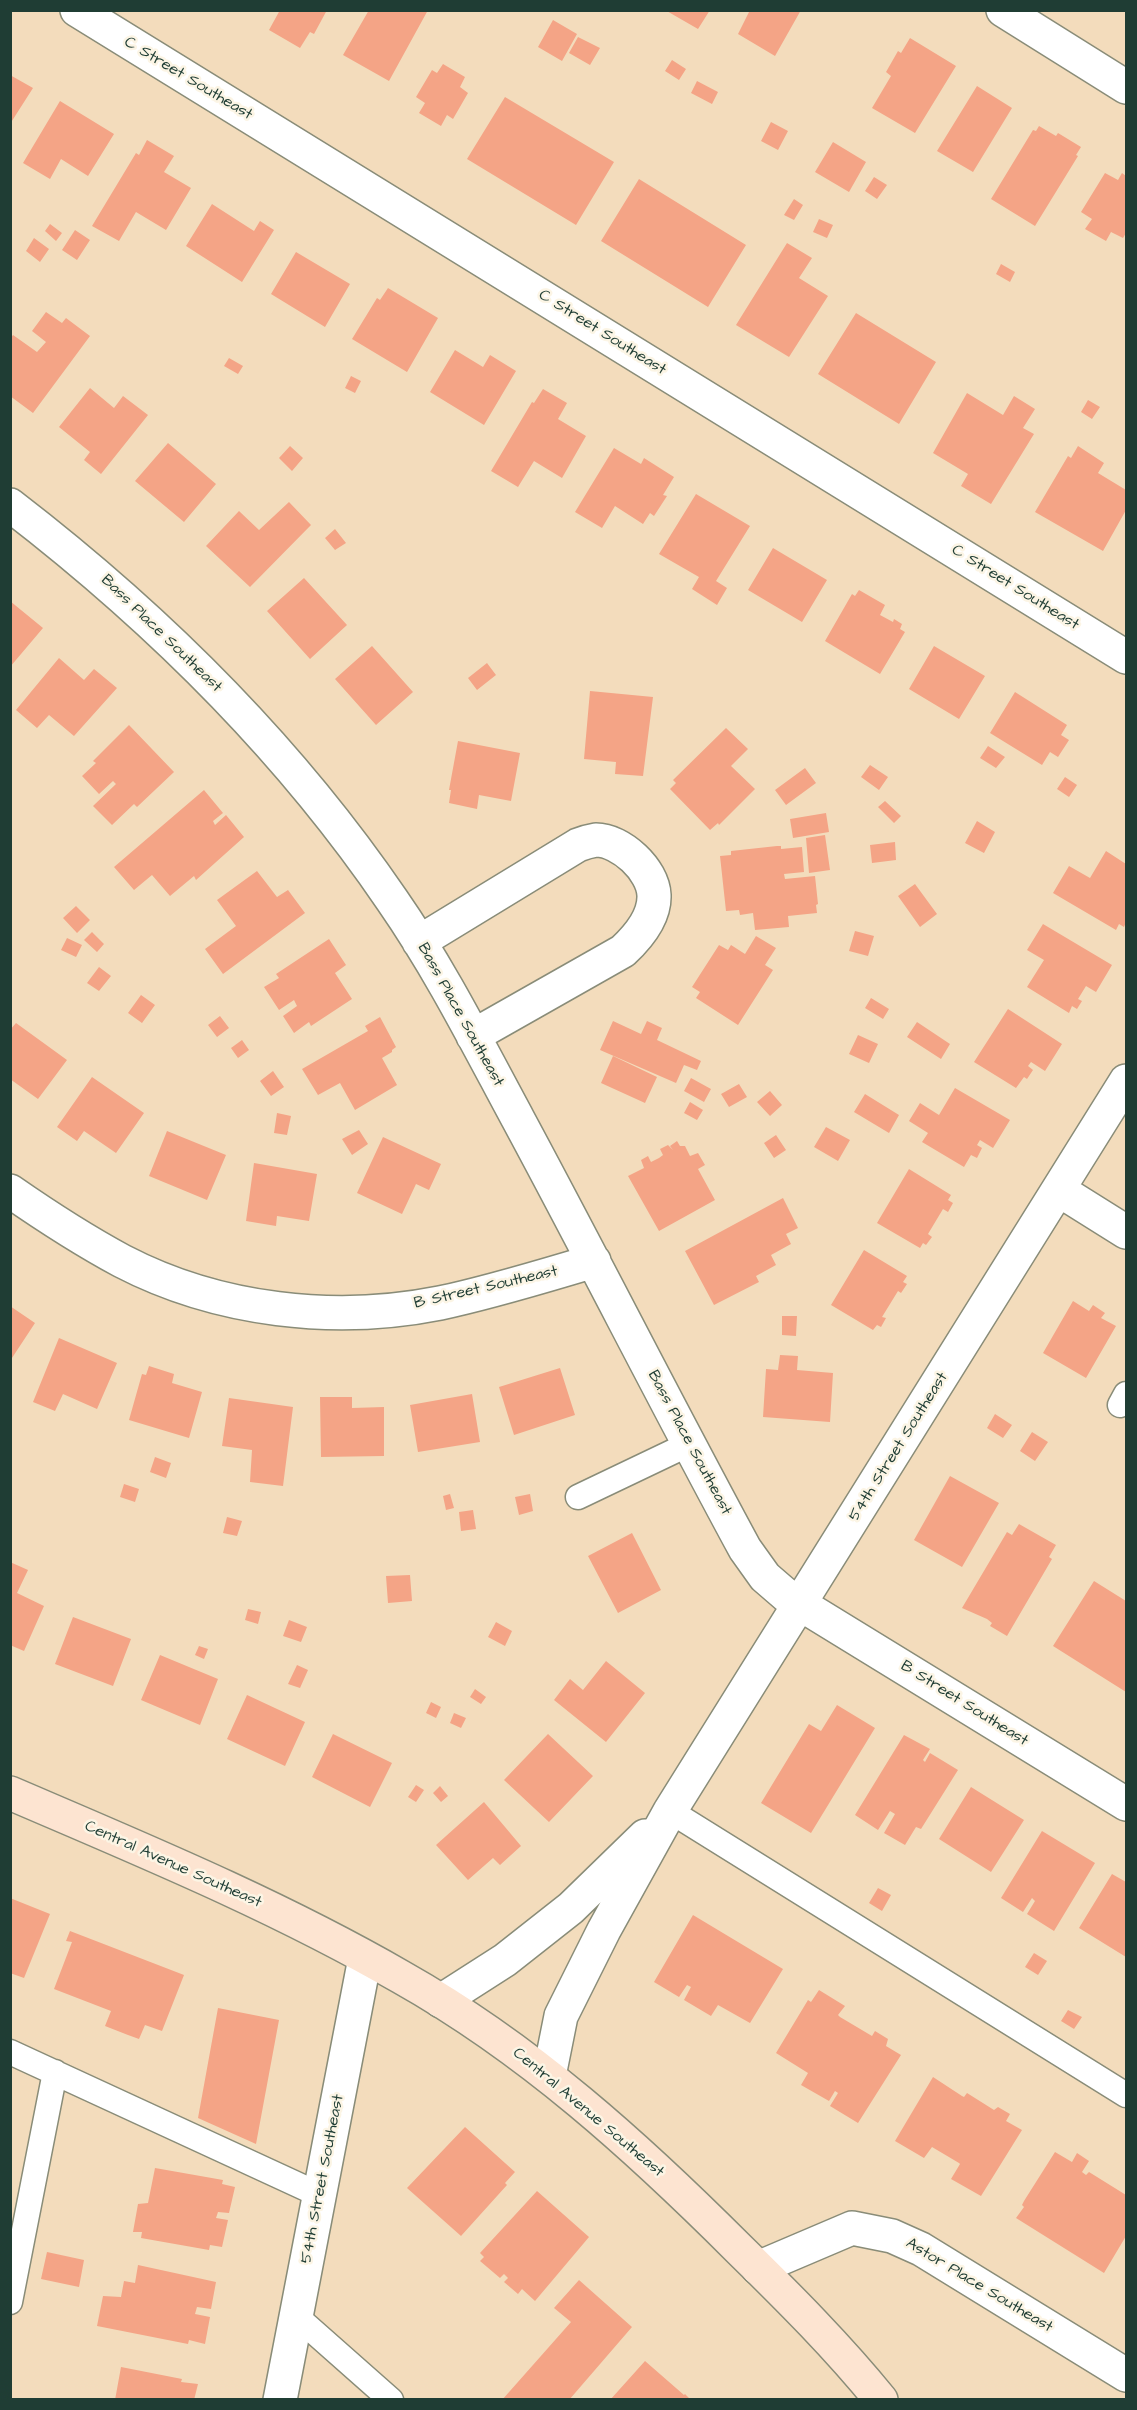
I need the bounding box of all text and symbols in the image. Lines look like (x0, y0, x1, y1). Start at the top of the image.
street label: C Street Southeast (120, 33, 256, 125)
street label: C Street Southeast (535, 286, 669, 380)
street label: C Street Southeast (948, 541, 1082, 635)
street label: Bass Place Southeast (96, 571, 226, 697)
street label: Bass Place Southeast (413, 940, 507, 1090)
street label: B Street Southeast (412, 1262, 560, 1314)
street label: Bass Place Southeast (643, 1367, 735, 1519)
street label: 54th Street Southeast (845, 1369, 953, 1525)
street label: B Street Southeast (897, 1657, 1031, 1751)
street label: Central Avenue Southeast (81, 1817, 265, 1913)
street label: Central Avenue Southeast (508, 2044, 668, 2182)
street label: 54th Street Southeast (297, 2093, 349, 2265)
street label: Astor Place Southeast (902, 2234, 1056, 2338)

